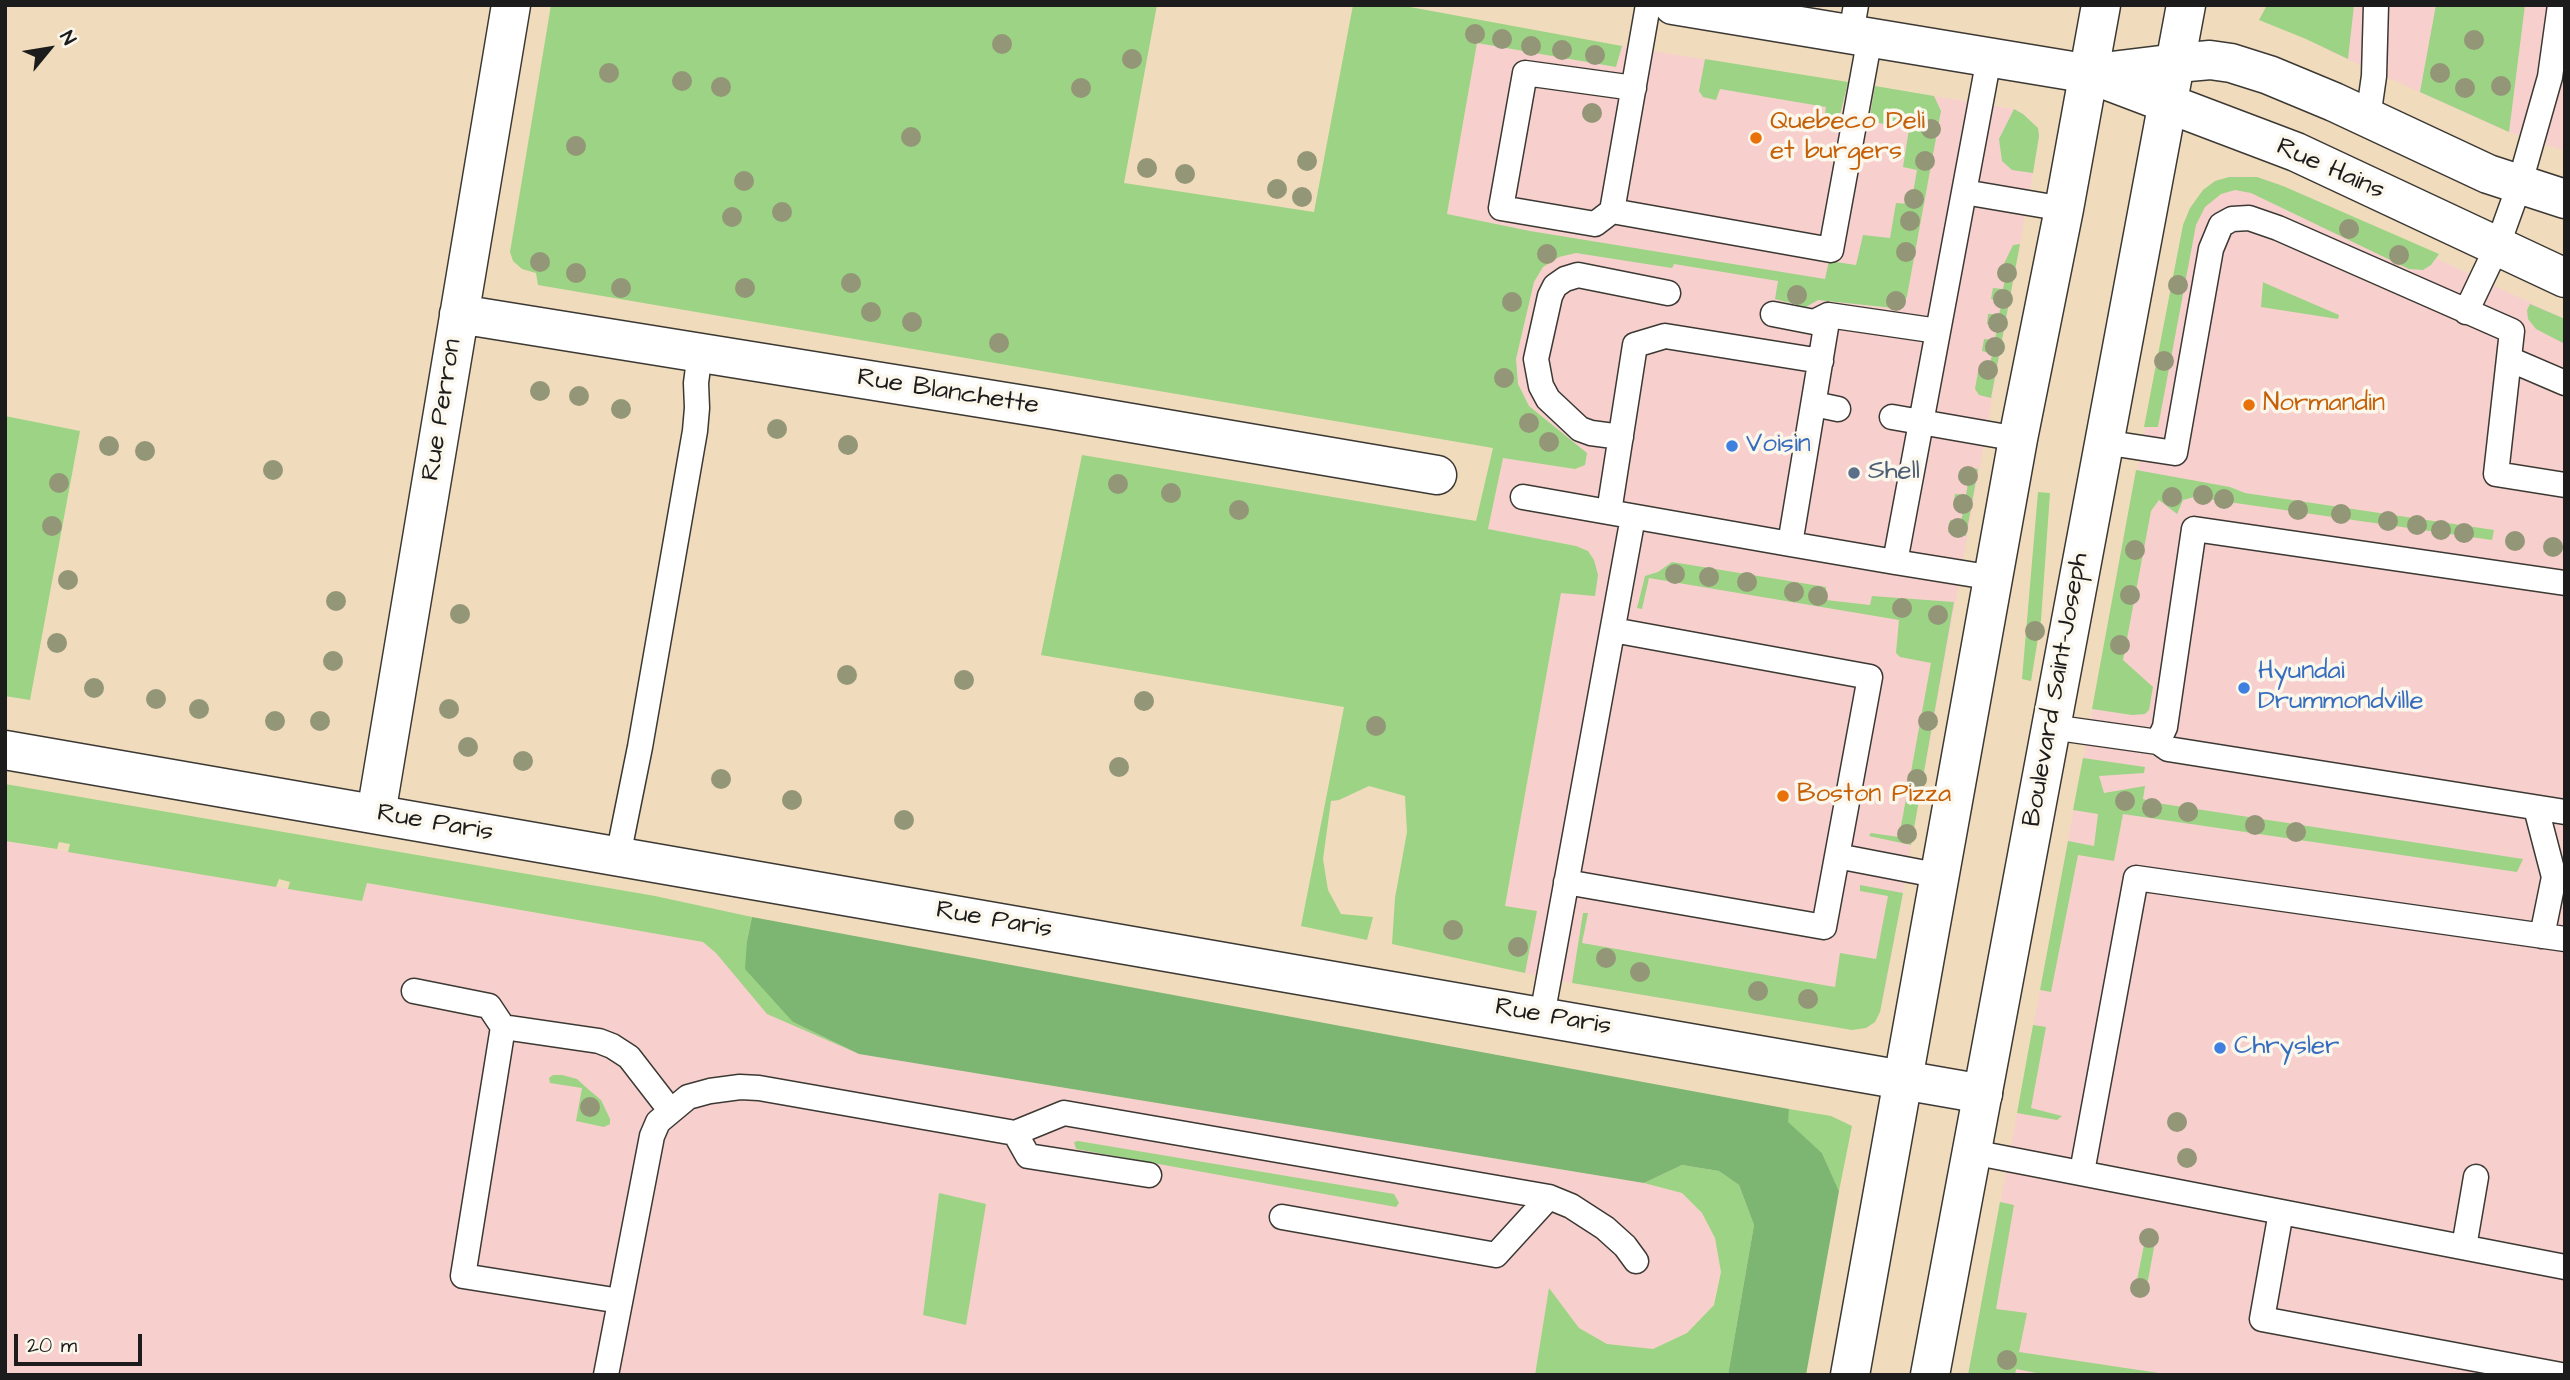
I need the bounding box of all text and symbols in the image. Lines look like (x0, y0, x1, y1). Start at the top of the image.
north arrow (14, 14, 84, 84)
text: N (53, 26, 82, 50)
place label: Quebeco Deli et burgers (1770, 107, 1925, 168)
marker: Quebeco Deli et burgers (1748, 130, 1764, 146)
street label: Rue Hains (2271, 132, 2389, 208)
street label: Rue Perron (416, 337, 470, 483)
street label: Rue Blanchette (855, 363, 1041, 423)
place label: Normandin (2263, 389, 2385, 421)
marker: Normandin (2241, 397, 2257, 413)
place label: Voisin (1746, 430, 1811, 462)
marker: Voisin (1724, 438, 1740, 454)
place label: Shell (1868, 457, 1920, 489)
marker: Shell (1846, 465, 1862, 481)
street label: Boulevard Saint-Joseph (2018, 551, 2096, 829)
place label: Hyundai Drummondville (2258, 657, 2423, 718)
marker: Hyundai Drummondville (2236, 680, 2252, 696)
place label: Boston Pizza (1797, 780, 1951, 812)
marker: Boston Pizza (1775, 788, 1791, 804)
street label: Rue Paris (375, 798, 495, 850)
street label: Rue Paris (934, 895, 1054, 947)
street label: Rue Paris (1493, 992, 1613, 1044)
place label: Chrysler (2234, 1032, 2339, 1064)
marker: Chrysler (2212, 1040, 2228, 1056)
scale bar (18, 1320, 145, 1364)
text: 20 m (27, 1331, 77, 1360)

